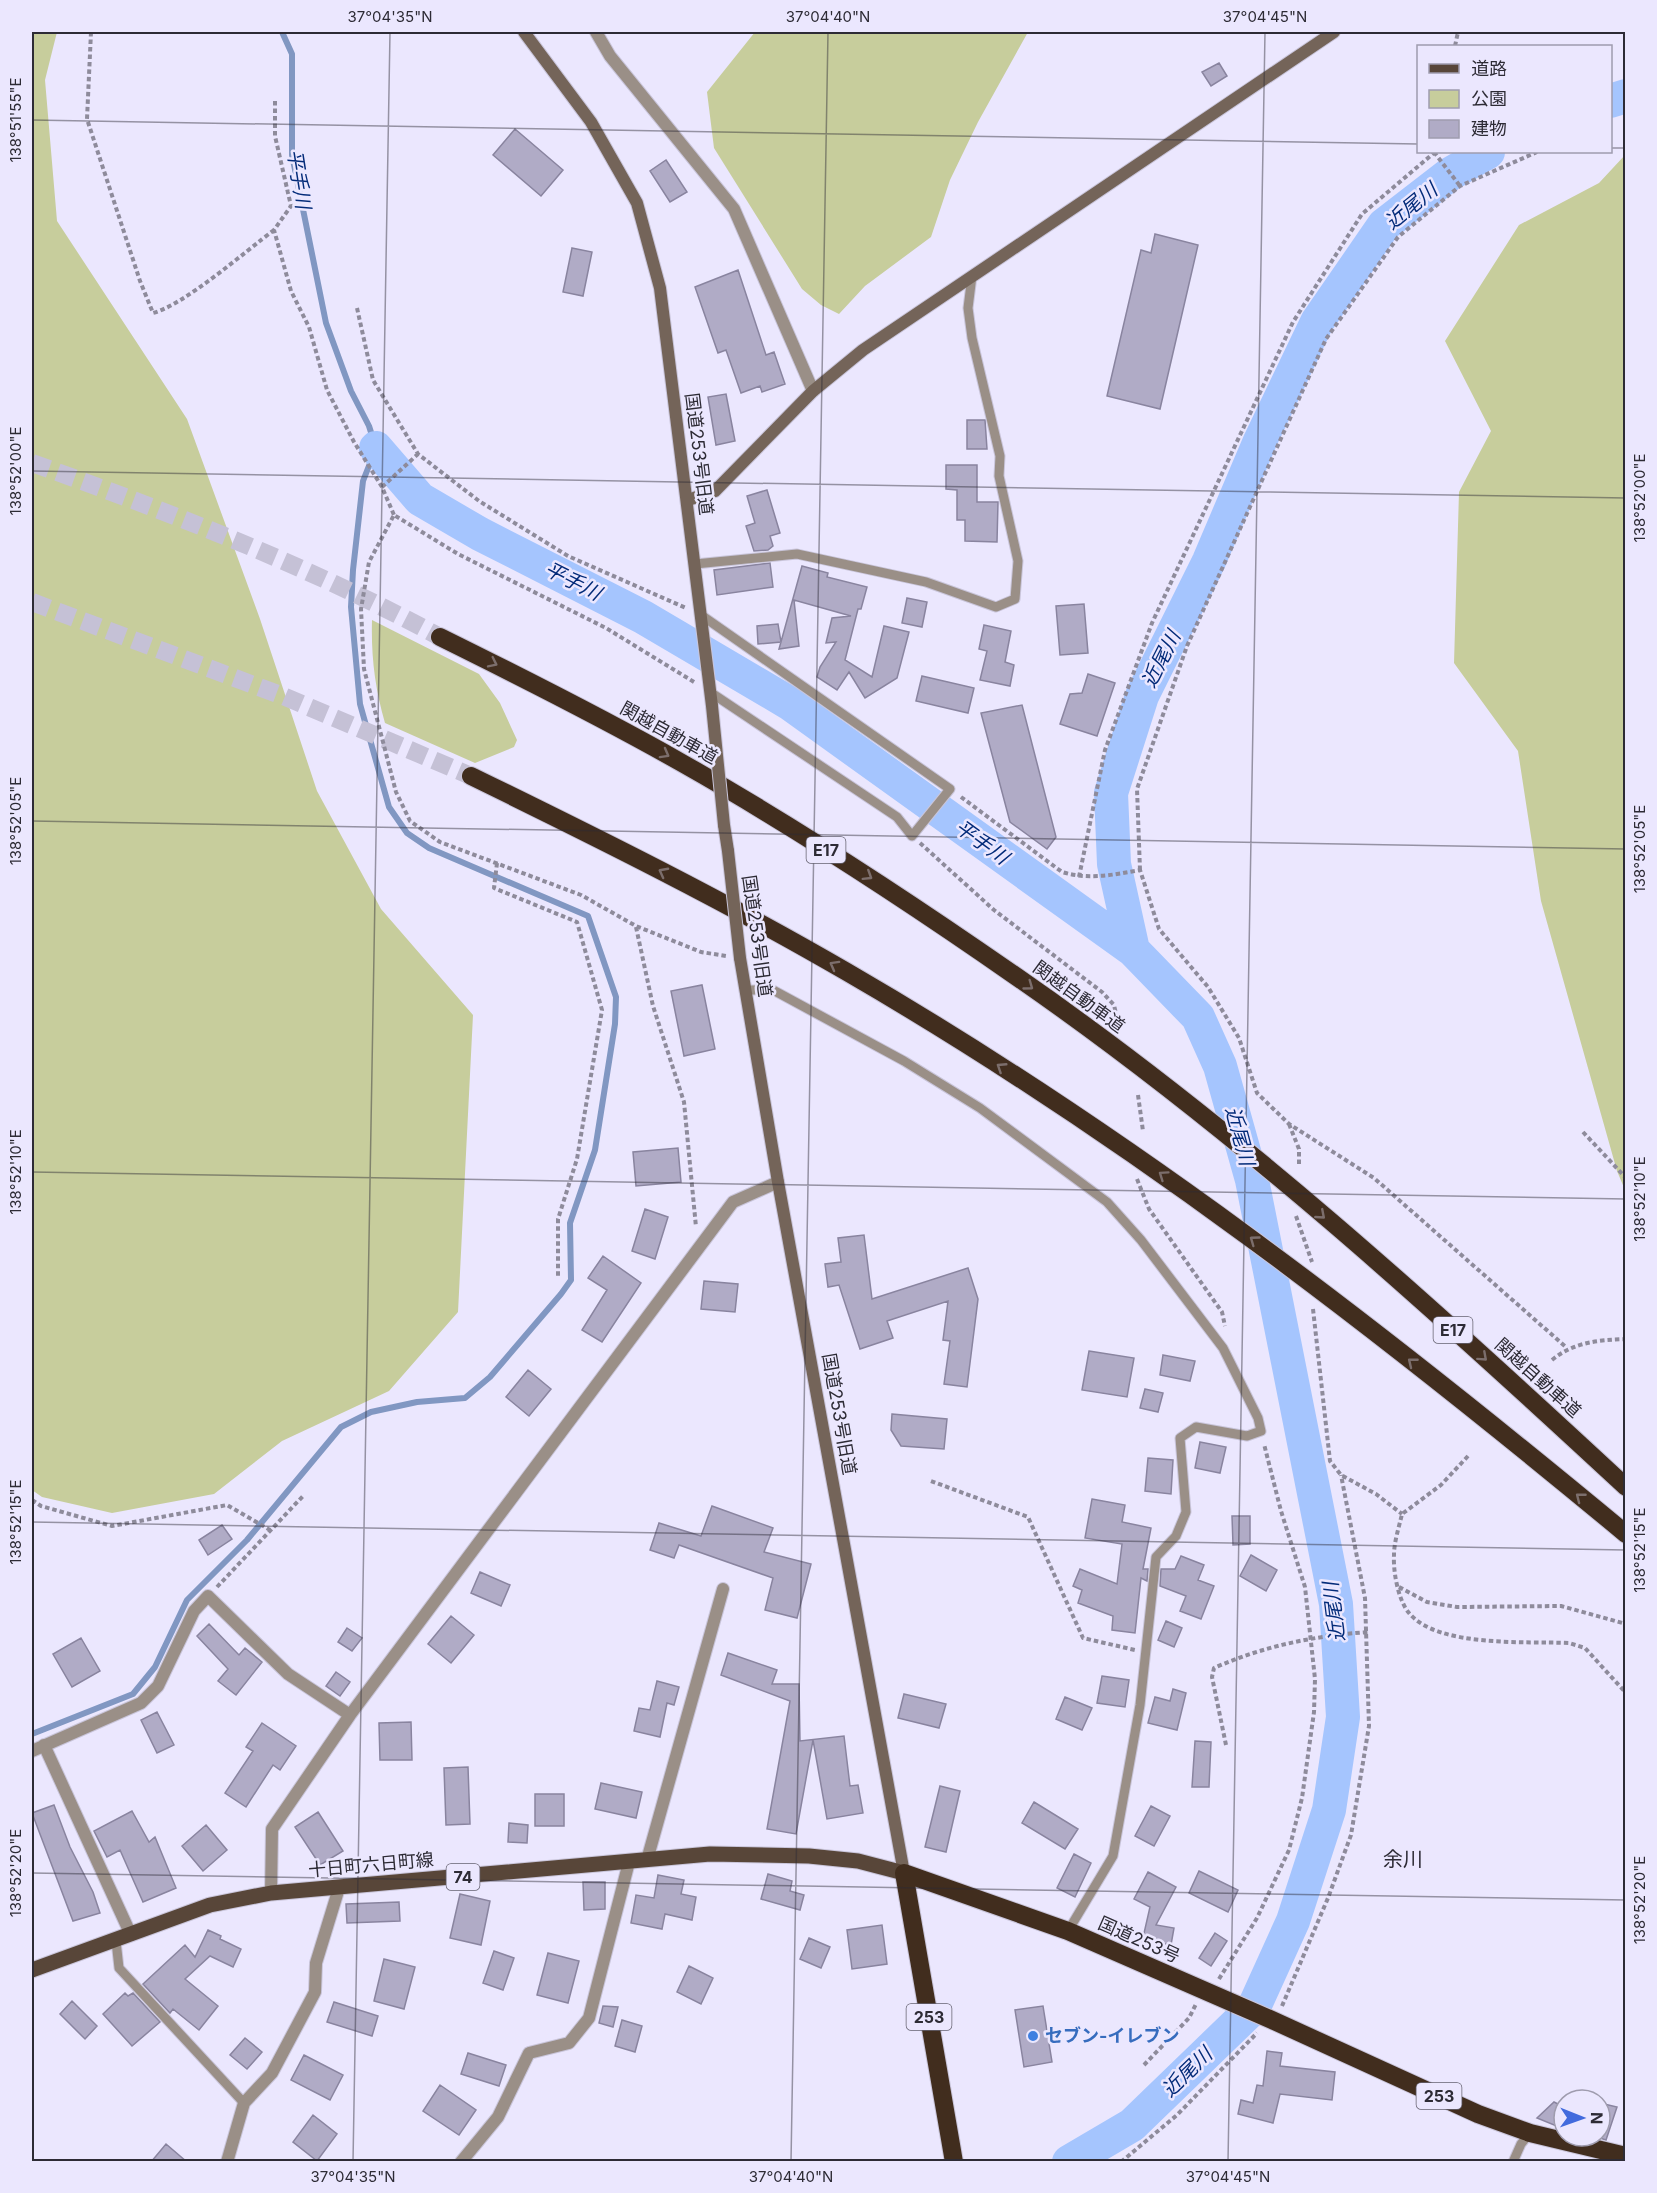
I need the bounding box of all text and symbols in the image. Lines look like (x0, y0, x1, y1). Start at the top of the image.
text: 37°04'35"N (348, 7, 432, 26)
text: 37°04'40"N (786, 7, 870, 26)
text: 37°04'45"N (1223, 7, 1307, 26)
legend (1417, 45, 1612, 153)
text: 道路 (1471, 58, 1507, 79)
text: 138°51'55"E (6, 77, 25, 163)
text: 公園 (1471, 88, 1507, 109)
text: 建物 (1471, 118, 1507, 139)
water label: 平手川 (282, 147, 316, 212)
water label: 近尾川 (1380, 177, 1443, 234)
street label: 国道253号旧道 (682, 392, 717, 516)
text: 138°52'00"E (6, 427, 25, 515)
text: 138°52'00"E (1630, 454, 1649, 542)
water label: 平手川 (541, 557, 607, 606)
water label: 近尾川 (1137, 625, 1186, 691)
one-way arrow (486, 655, 497, 667)
street label: 関越自動車道 (617, 697, 722, 768)
one-way arrow (659, 746, 669, 758)
text: 138°52'05"E (6, 777, 25, 865)
text: 138°52'05"E (1630, 805, 1649, 893)
water label: 平手川 (951, 815, 1015, 871)
road number: E17 (806, 837, 846, 863)
one-way arrow (659, 868, 669, 879)
one-way arrow (861, 869, 872, 880)
street label: 国道253号旧道 (739, 874, 776, 998)
street label: 関越自動車道 (1029, 956, 1129, 1037)
one-way arrow (830, 961, 841, 972)
one-way arrow (1023, 979, 1034, 990)
one-way arrow (996, 1063, 1007, 1074)
water label: 近尾川 (1221, 1104, 1260, 1170)
text: 138°52'10"E (6, 1129, 25, 1215)
text: 138°52'10"E (1630, 1156, 1649, 1242)
one-way arrow (1159, 1171, 1170, 1182)
one-way arrow (1314, 1207, 1325, 1218)
one-way arrow (1250, 1236, 1261, 1247)
road number: E17 (1434, 1317, 1472, 1343)
street label: 関越自動車道 (1491, 1334, 1585, 1422)
one-way arrow (1476, 1350, 1487, 1361)
street label: 国道253号旧道 (818, 1352, 861, 1476)
one-way arrow (1407, 1358, 1418, 1369)
text: 138°52'15"E (6, 1479, 25, 1565)
one-way arrow (1576, 1494, 1587, 1505)
text: 138°52'15"E (1630, 1507, 1649, 1593)
water label: 近尾川 (1318, 1579, 1350, 1643)
text: 138°52'20"E (6, 1829, 25, 1917)
district label: 余川 (1383, 1847, 1423, 1871)
street label: 十日町六日町線 (307, 1849, 435, 1880)
text: 138°52'20"E (1630, 1856, 1649, 1944)
road number: 74 (446, 1864, 480, 1890)
street label: 国道253号 (1095, 1912, 1183, 1967)
road number: 253 (906, 2004, 952, 2030)
place label: セブン-イレブン (1045, 2025, 1179, 2046)
marker: セブン-イレブン (1026, 2029, 1040, 2043)
water label: 近尾川 (1157, 2041, 1218, 2101)
road number: 253 (1416, 2083, 1462, 2109)
north arrow (1552, 2088, 1612, 2148)
text: N (1587, 2112, 1607, 2125)
text: 37°04'35"N (311, 2167, 395, 2186)
text: 37°04'40"N (749, 2167, 833, 2186)
text: 37°04'45"N (1186, 2167, 1270, 2186)

